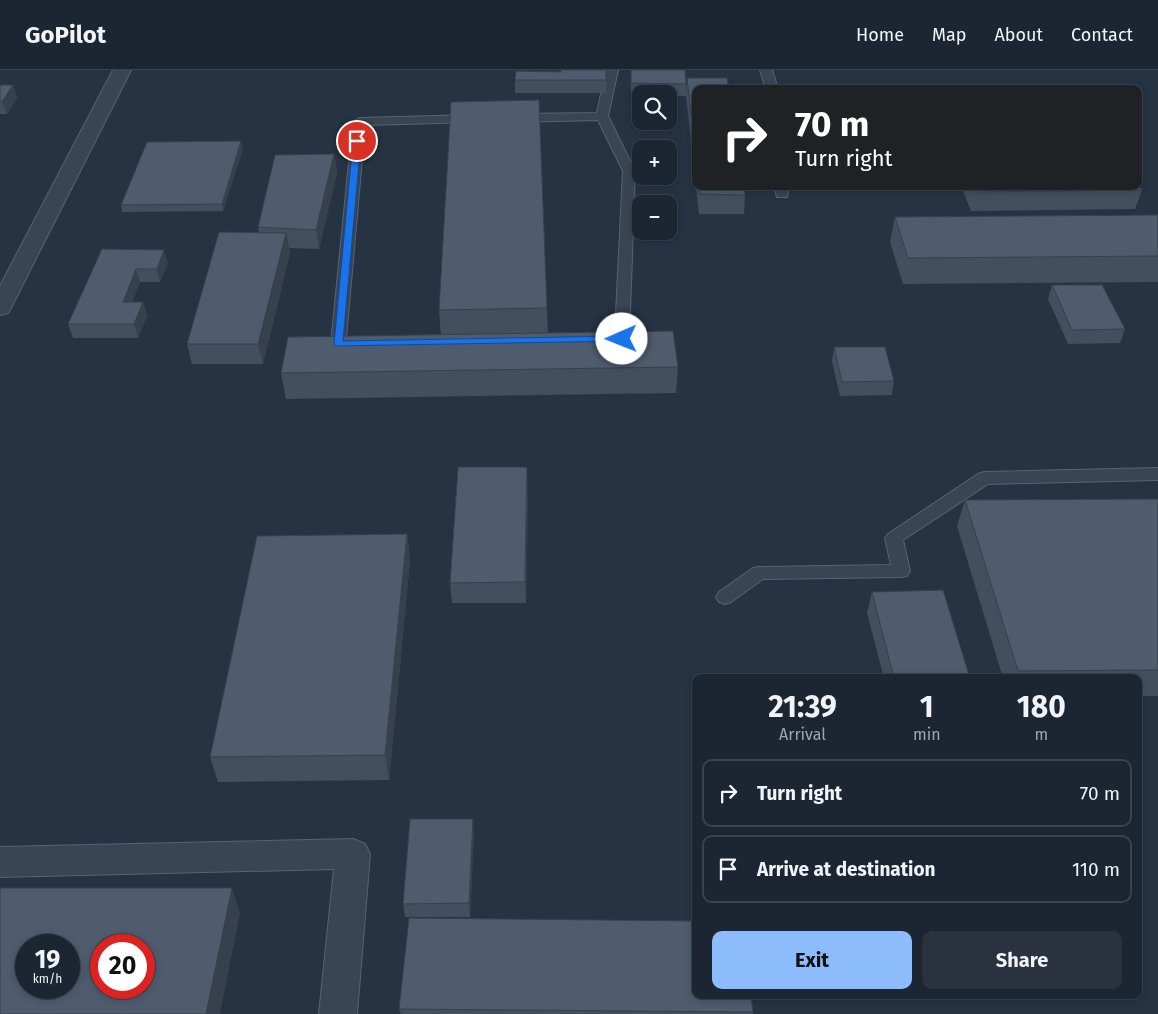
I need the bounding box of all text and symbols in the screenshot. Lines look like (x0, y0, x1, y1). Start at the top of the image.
text: GoPilot (25, 21, 106, 49)
text: Home (856, 24, 904, 46)
text: Map (932, 24, 966, 46)
text: About (994, 24, 1043, 46)
text: Contact (1071, 24, 1133, 46)
map controls (632, 85, 677, 240)
button: search (632, 85, 677, 130)
text: 70 m (795, 103, 869, 145)
icon: right (712, 105, 777, 170)
pin (336, 120, 378, 162)
icon: arrive (343, 127, 371, 155)
button: + (632, 140, 677, 185)
text: Turn right (795, 145, 892, 172)
button: − (632, 195, 677, 240)
position arrow (595, 312, 647, 364)
text: 21:39 (768, 689, 837, 725)
text: 1 (920, 689, 934, 725)
text: 180 (1017, 689, 1066, 725)
text: Arrival (779, 725, 826, 744)
text: min (913, 725, 941, 744)
text: m (1034, 725, 1048, 744)
icon: right (714, 779, 742, 807)
text: Turn right (757, 782, 842, 805)
text: 70 m (1080, 782, 1120, 805)
icon: arrive (714, 855, 742, 883)
text: Arrive at destination (757, 858, 936, 881)
text: 110 m (1072, 858, 1120, 881)
button: Exit (712, 931, 912, 989)
button: Share (922, 931, 1122, 989)
speed limit sign: 20 (90, 934, 155, 999)
text: 19 (35, 945, 60, 975)
text: km/h (33, 972, 62, 986)

